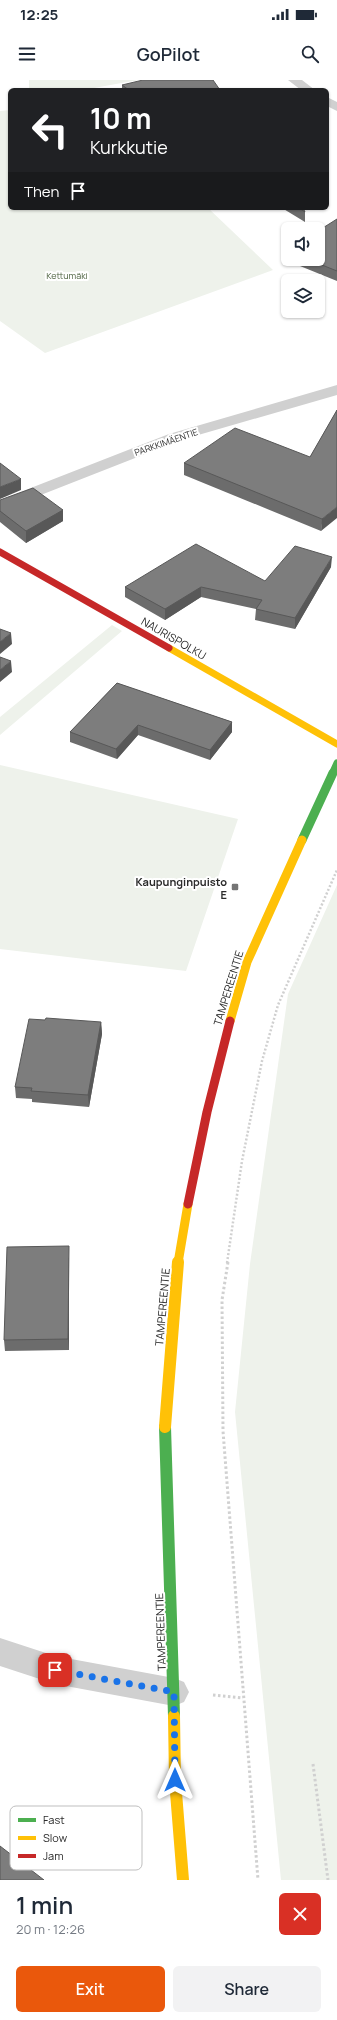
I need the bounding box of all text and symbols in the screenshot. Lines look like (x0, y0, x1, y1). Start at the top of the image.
text: 12:25 (20, 4, 58, 25)
text: GoPilot (137, 42, 200, 66)
icon: menu (16, 43, 38, 65)
icon: search (299, 43, 321, 65)
text: 10 m (90, 99, 151, 137)
icon: left (24, 104, 76, 156)
text: Kurkkutie (90, 135, 168, 159)
icon: arrive (67, 180, 89, 202)
text: Then (24, 181, 59, 202)
map controls (281, 222, 325, 318)
button: sound (281, 222, 325, 266)
park label: Kettumäki (46, 269, 88, 282)
button: layers (281, 274, 325, 318)
street label: PARKKIMÄENTIE (133, 425, 199, 459)
street label: NAURISPOLKU (139, 613, 209, 663)
place label: Kaupunginpuisto E (135, 874, 227, 902)
marker: Kaupunginpuisto E (230, 882, 240, 892)
street label: TAMPEREENTIE (209, 949, 247, 1027)
street label: TAMPEREENTIE (151, 1268, 173, 1346)
street label: TAMPEREENTIE (151, 1593, 169, 1671)
pin (38, 1653, 72, 1687)
icon: arrive (44, 1659, 66, 1681)
position arrow (154, 1759, 196, 1801)
legend (10, 1806, 142, 1870)
text: Fast (43, 1812, 65, 1827)
text: Slow (43, 1830, 68, 1845)
text: Jam (43, 1848, 64, 1863)
text: 1 min (16, 1888, 73, 1921)
button: close (279, 1893, 321, 1935)
text: 20 m · 12:26 (16, 1920, 85, 1938)
button: Exit (16, 1966, 165, 2012)
button: Share (173, 1966, 321, 2012)

